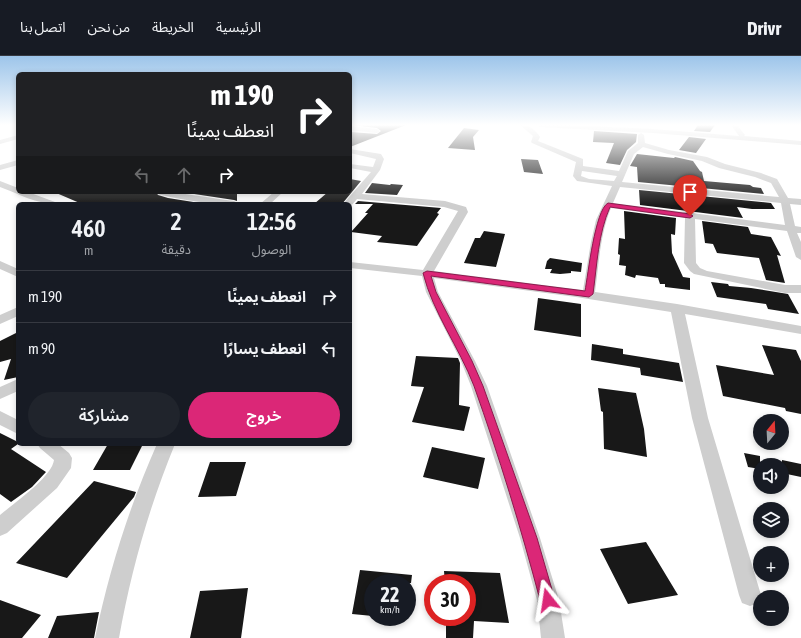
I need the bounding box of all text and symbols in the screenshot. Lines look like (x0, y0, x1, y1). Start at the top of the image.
text: Drivr (747, 17, 781, 39)
text: اتصل بنا (20, 19, 66, 35)
text: من نحن (88, 19, 130, 35)
text: الخريطة (152, 19, 194, 35)
text: الرئيسية (216, 19, 261, 35)
text: 190 m (211, 79, 274, 111)
icon: right (288, 88, 340, 140)
text: انعطف يمينًا (187, 120, 274, 141)
icon: left (131, 164, 153, 186)
icon: ahead (173, 164, 195, 186)
icon: right (215, 164, 237, 186)
pin (673, 175, 707, 216)
icon: arrive (679, 181, 701, 203)
text: 2 (171, 208, 182, 235)
text: 12:56 (247, 208, 296, 235)
text: 460 (72, 215, 106, 242)
text: دقيقة (161, 242, 191, 257)
text: الوصول (252, 242, 291, 257)
text: m (84, 243, 93, 258)
icon: right (318, 286, 340, 308)
text: 190 m (28, 288, 62, 305)
text: انعطف يمينًا (227, 288, 306, 305)
icon: left (318, 338, 340, 360)
text: 90 m (28, 340, 55, 357)
text: انعطف يسارًا (223, 340, 306, 357)
button: مشاركة (28, 392, 180, 438)
button: خروج (188, 392, 340, 438)
north arrow (753, 414, 789, 450)
map controls (753, 414, 789, 626)
button: sound (753, 458, 789, 494)
button: layers (753, 502, 789, 538)
button: + (753, 546, 789, 582)
speed limit sign: 30 (424, 574, 476, 626)
position arrow (527, 579, 569, 621)
text: 22 (381, 583, 399, 606)
button: − (753, 590, 789, 626)
text: km/h (380, 604, 400, 615)

